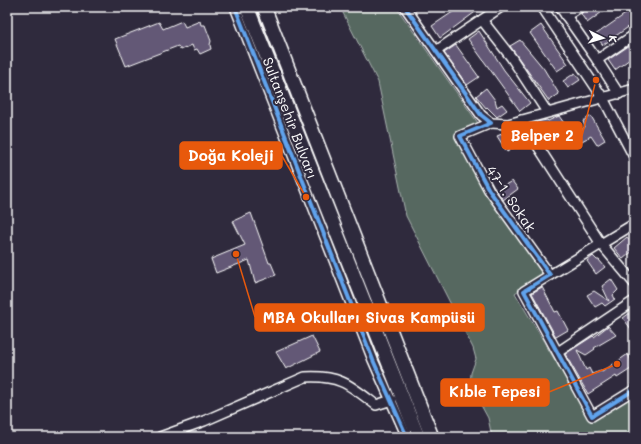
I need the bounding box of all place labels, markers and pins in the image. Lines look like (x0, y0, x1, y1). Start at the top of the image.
callout: Belper 2 (502, 122, 582, 149)
callout: Doğa Koleji (180, 142, 282, 169)
callout: MBA Okulları Sivas Kampüsü (255, 304, 484, 331)
callout: Kıble Tepesi (441, 379, 549, 406)

